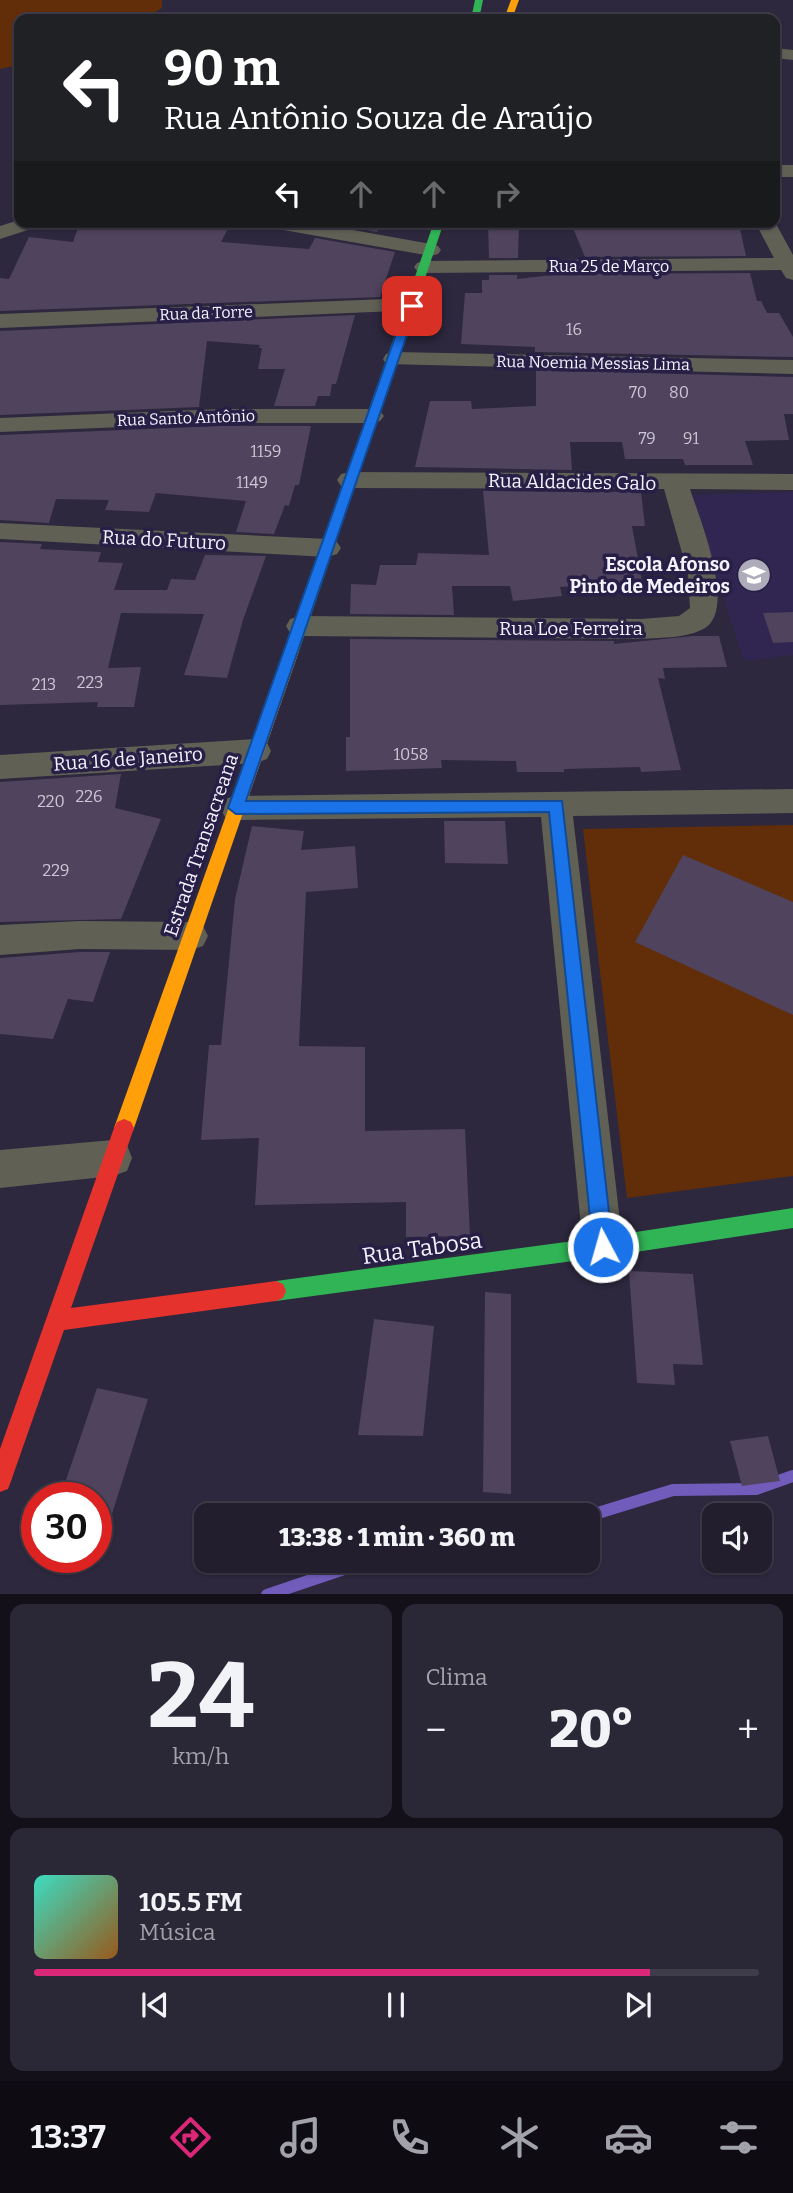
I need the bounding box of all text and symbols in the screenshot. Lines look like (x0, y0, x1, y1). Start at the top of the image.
text: 90 m (164, 39, 280, 98)
icon: left (49, 42, 140, 133)
text: Rua Antônio Souza de Araújo (164, 99, 593, 137)
icon: left (269, 175, 307, 213)
icon: ahead (342, 175, 380, 213)
icon: ahead (415, 175, 453, 213)
icon: right (488, 175, 526, 213)
street label: Rua 25 de Março (549, 257, 669, 276)
pin (382, 276, 442, 336)
icon: arrive (393, 287, 431, 325)
street label: Rua da Torre (159, 302, 253, 324)
house number: 16 (566, 320, 582, 339)
street label: Rua Noemia Messias Lima (496, 352, 690, 374)
house number: 70 (629, 383, 647, 402)
house number: 80 (669, 383, 689, 402)
street label: Rua Santo Antônio (117, 406, 255, 430)
house number: 79 (638, 429, 656, 448)
house number: 91 (683, 429, 699, 448)
house number: 1159 (251, 442, 281, 461)
street label: Rua Aldacides Galo (488, 469, 657, 495)
house number: 1149 (236, 473, 268, 492)
street label: Rua do Futuro (102, 525, 227, 555)
place label: Escola Afonso Pinto de Medeiros (570, 553, 730, 598)
school or university icon: Escola Afonso Pinto de Medeiros (735, 556, 773, 594)
street label: Rua Loe Ferreira (499, 617, 644, 640)
house number: 223 (77, 673, 103, 692)
house number: 213 (32, 675, 56, 694)
street label: Rua 16 de Janeiro (53, 742, 203, 776)
house number: 1058 (394, 745, 428, 764)
street label: Estrada Transacreana (159, 750, 243, 939)
house number: 226 (76, 787, 102, 806)
house number: 220 (37, 792, 65, 811)
house number: 229 (43, 861, 69, 880)
position arrow (566, 1210, 640, 1284)
street label: Rua Tabosa (360, 1226, 484, 1270)
speed limit sign: 30 (21, 1482, 112, 1573)
map controls (702, 1503, 772, 1573)
button: sound (702, 1503, 772, 1573)
text: 13:38 · 1 min · 360 m (279, 1522, 515, 1553)
text: 24 (147, 1642, 254, 1751)
text: Clima (426, 1663, 488, 1691)
text: 20° (549, 1698, 634, 1761)
text: − (426, 1707, 446, 1753)
text: + (737, 1707, 759, 1753)
text: km/h (172, 1742, 229, 1770)
text: 105.5 FM (139, 1887, 242, 1918)
text: Música (139, 1918, 216, 1946)
icon: previous (136, 1986, 174, 2024)
icon: pause (377, 1986, 415, 2024)
icon: next (619, 1986, 657, 2024)
icon: directions (166, 2113, 215, 2162)
icon: music (276, 2113, 325, 2162)
icon: phone (385, 2113, 434, 2162)
icon: climate (495, 2113, 544, 2162)
icon: car (604, 2113, 653, 2162)
icon: filters (714, 2113, 763, 2162)
text: 13:37 (30, 2118, 106, 2156)

